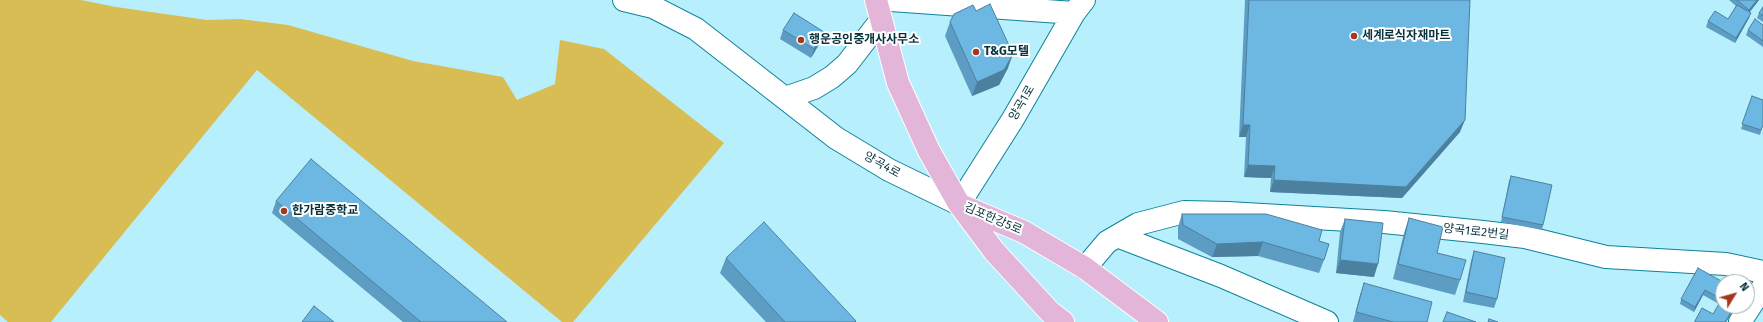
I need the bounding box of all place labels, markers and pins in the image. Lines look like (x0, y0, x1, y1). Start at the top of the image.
place label: 세계로식자재마트 (1362, 29, 1450, 43)
marker: 세계로식자재마트 (1349, 31, 1359, 41)
place label: 행운공인중개사사무소 (809, 33, 919, 47)
marker: 행운공인중개사사무소 (796, 35, 806, 45)
place label: T&G모텔 (984, 45, 1029, 59)
marker: T&G모텔 (971, 47, 981, 57)
place label: 한가람중학교 (292, 204, 358, 218)
marker: 한가람중학교 (279, 206, 289, 216)

